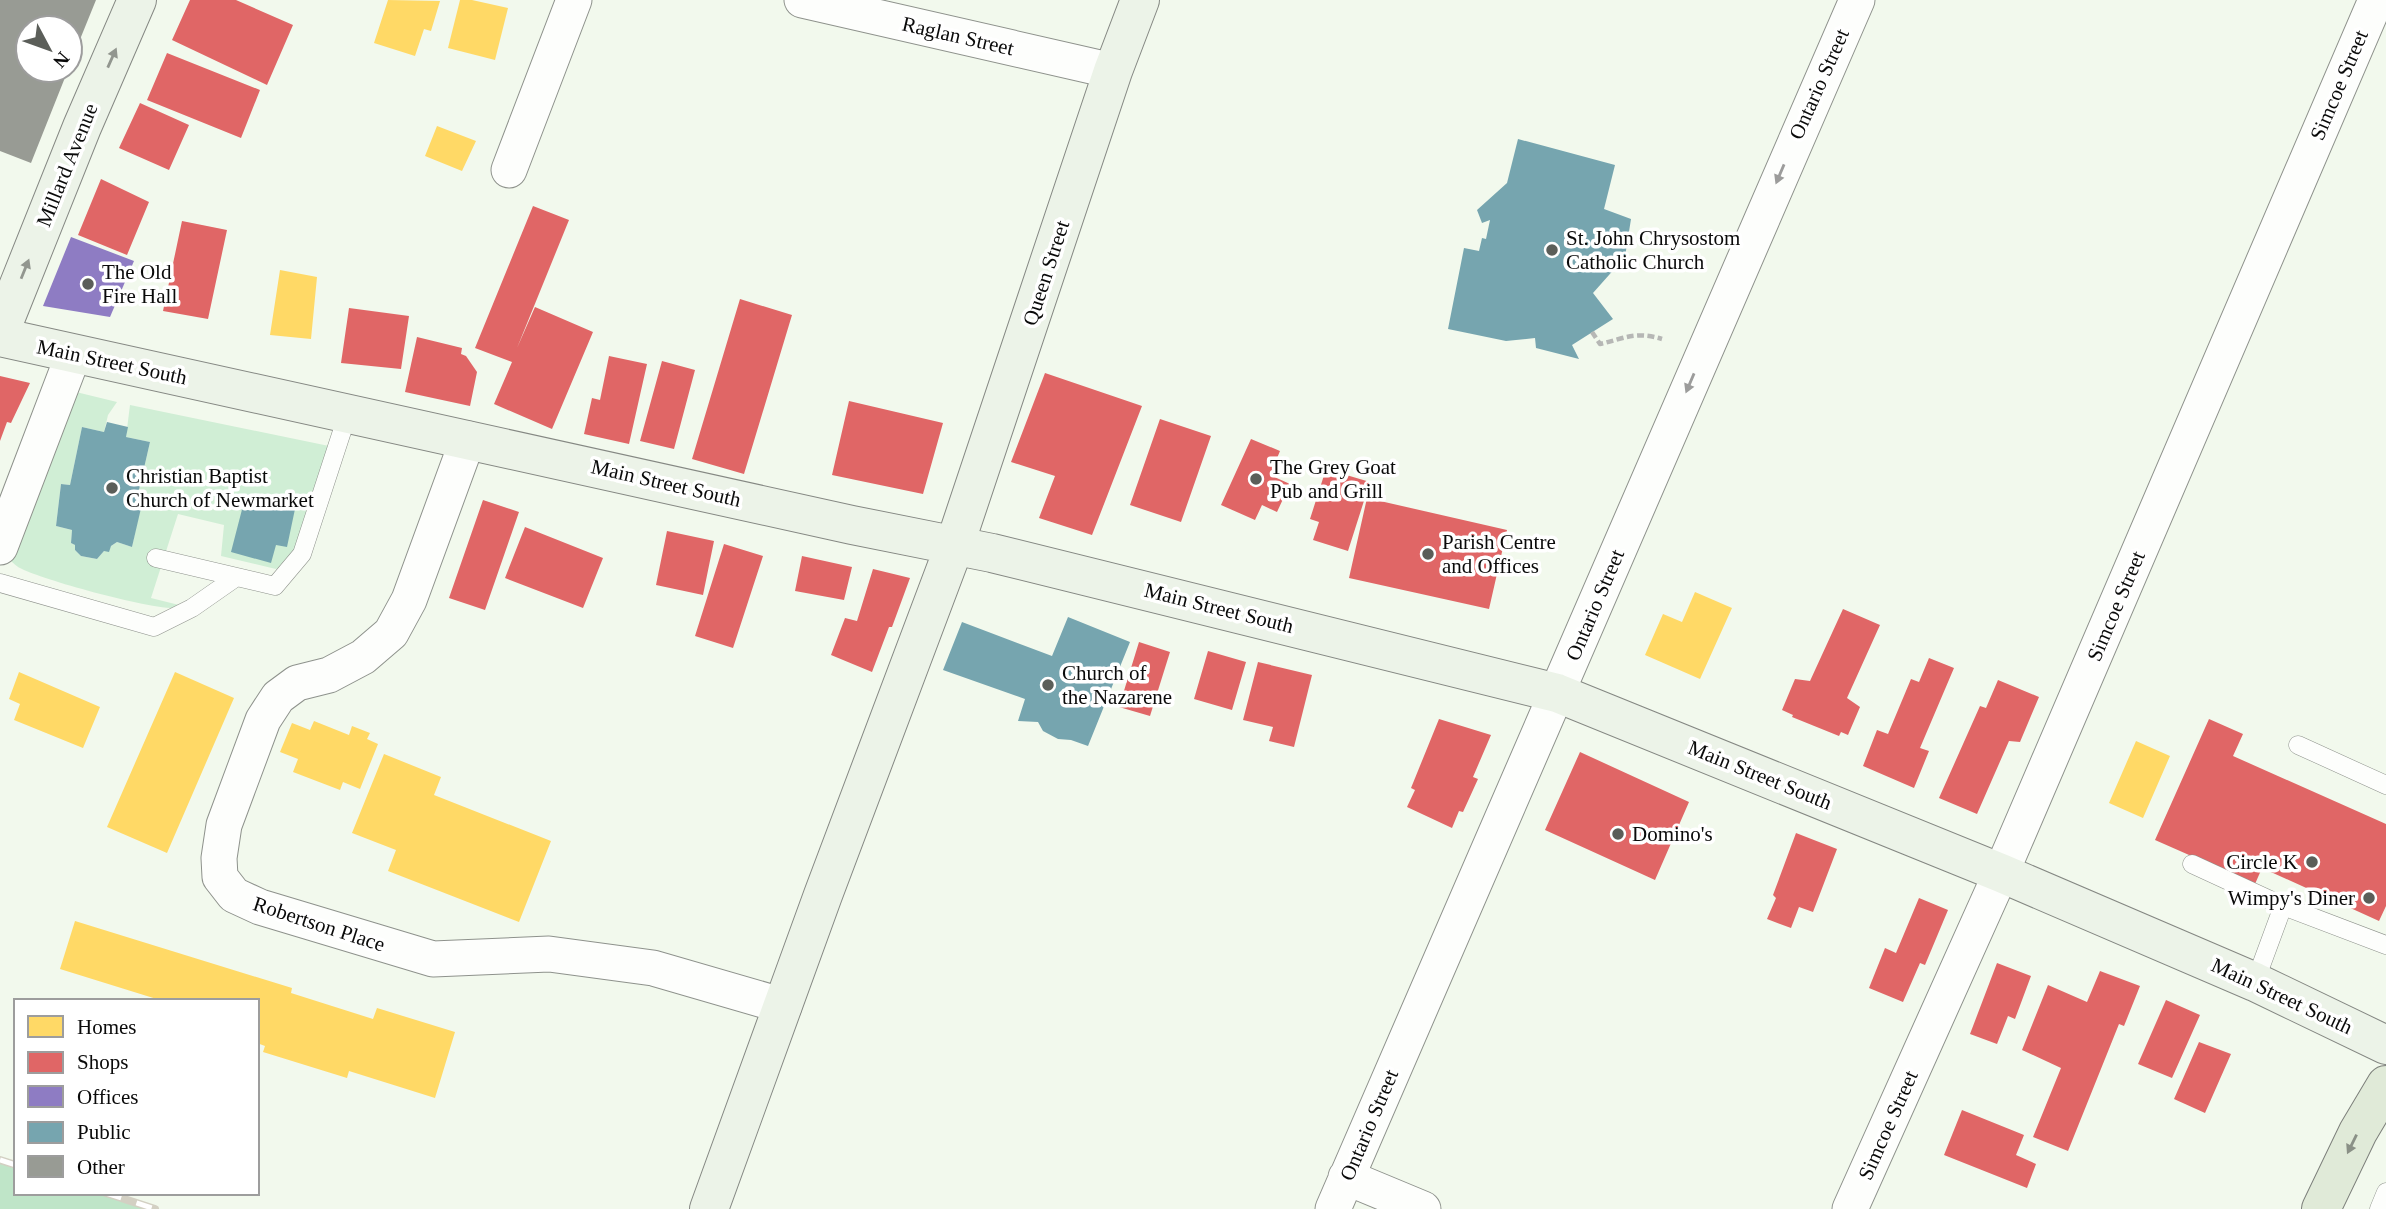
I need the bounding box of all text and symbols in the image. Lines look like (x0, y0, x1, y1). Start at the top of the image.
street label: Raglan Street (900, 12, 1016, 61)
north arrow (14, 14, 84, 84)
street label: Ontario Street (1784, 25, 1854, 143)
street label: Simcoe Street (2305, 26, 2373, 144)
text: N (49, 48, 74, 72)
one-way arrow (106, 48, 118, 68)
street label: Millard Avenue (31, 100, 103, 230)
one-way arrow (1774, 164, 1785, 185)
street label: Queen Street (1018, 217, 1074, 329)
place label: St. John Chrysostom Catholic Church (1566, 226, 1740, 274)
marker: St. John Chrysostom Catholic Church (1544, 242, 1560, 258)
one-way arrow (20, 258, 31, 279)
place label: The Old Fire Hall (102, 260, 177, 308)
marker: The Old Fire Hall (80, 276, 96, 292)
street label: Main Street South (35, 334, 190, 390)
one-way arrow (1684, 373, 1695, 394)
street label: Main Street South (589, 454, 744, 512)
place label: The Grey Goat Pub and Grill (1270, 455, 1396, 503)
place label: Christian Baptist Church of Newmarket (126, 464, 314, 512)
marker: The Grey Goat Pub and Grill (1248, 471, 1264, 487)
marker: Christian Baptist Church of Newmarket (104, 480, 120, 496)
place label: Parish Centre and Offices (1442, 530, 1556, 578)
marker: Parish Centre and Offices (1420, 546, 1436, 562)
street label: Ontario Street (1561, 546, 1629, 664)
street label: Simcoe Street (2082, 547, 2150, 665)
street label: Main Street South (1142, 578, 1297, 638)
place label: Church of the Nazarene (1062, 661, 1172, 709)
marker: Church of the Nazarene (1040, 677, 1056, 693)
street label: Main Street South (1685, 735, 1836, 815)
place label: Domino's (1632, 822, 1713, 846)
marker: Domino's (1610, 826, 1626, 842)
place label: Circle K (2226, 850, 2298, 874)
marker: Circle K (2304, 854, 2320, 870)
place label: Wimpy's Diner (2228, 886, 2355, 910)
marker: Wimpy's Diner (2361, 890, 2377, 906)
street label: Robertson Place (250, 891, 388, 957)
street label: Main Street South (2208, 953, 2357, 1039)
legend (14, 999, 259, 1195)
text: Homes (77, 1015, 137, 1039)
text: Shops (77, 1050, 128, 1074)
street label: Ontario Street (1335, 1066, 1403, 1184)
street label: Simcoe Street (1853, 1066, 1923, 1183)
text: Offices (77, 1085, 138, 1109)
text: Public (77, 1120, 131, 1144)
one-way arrow (2346, 1134, 2358, 1154)
text: Other (77, 1155, 125, 1179)

